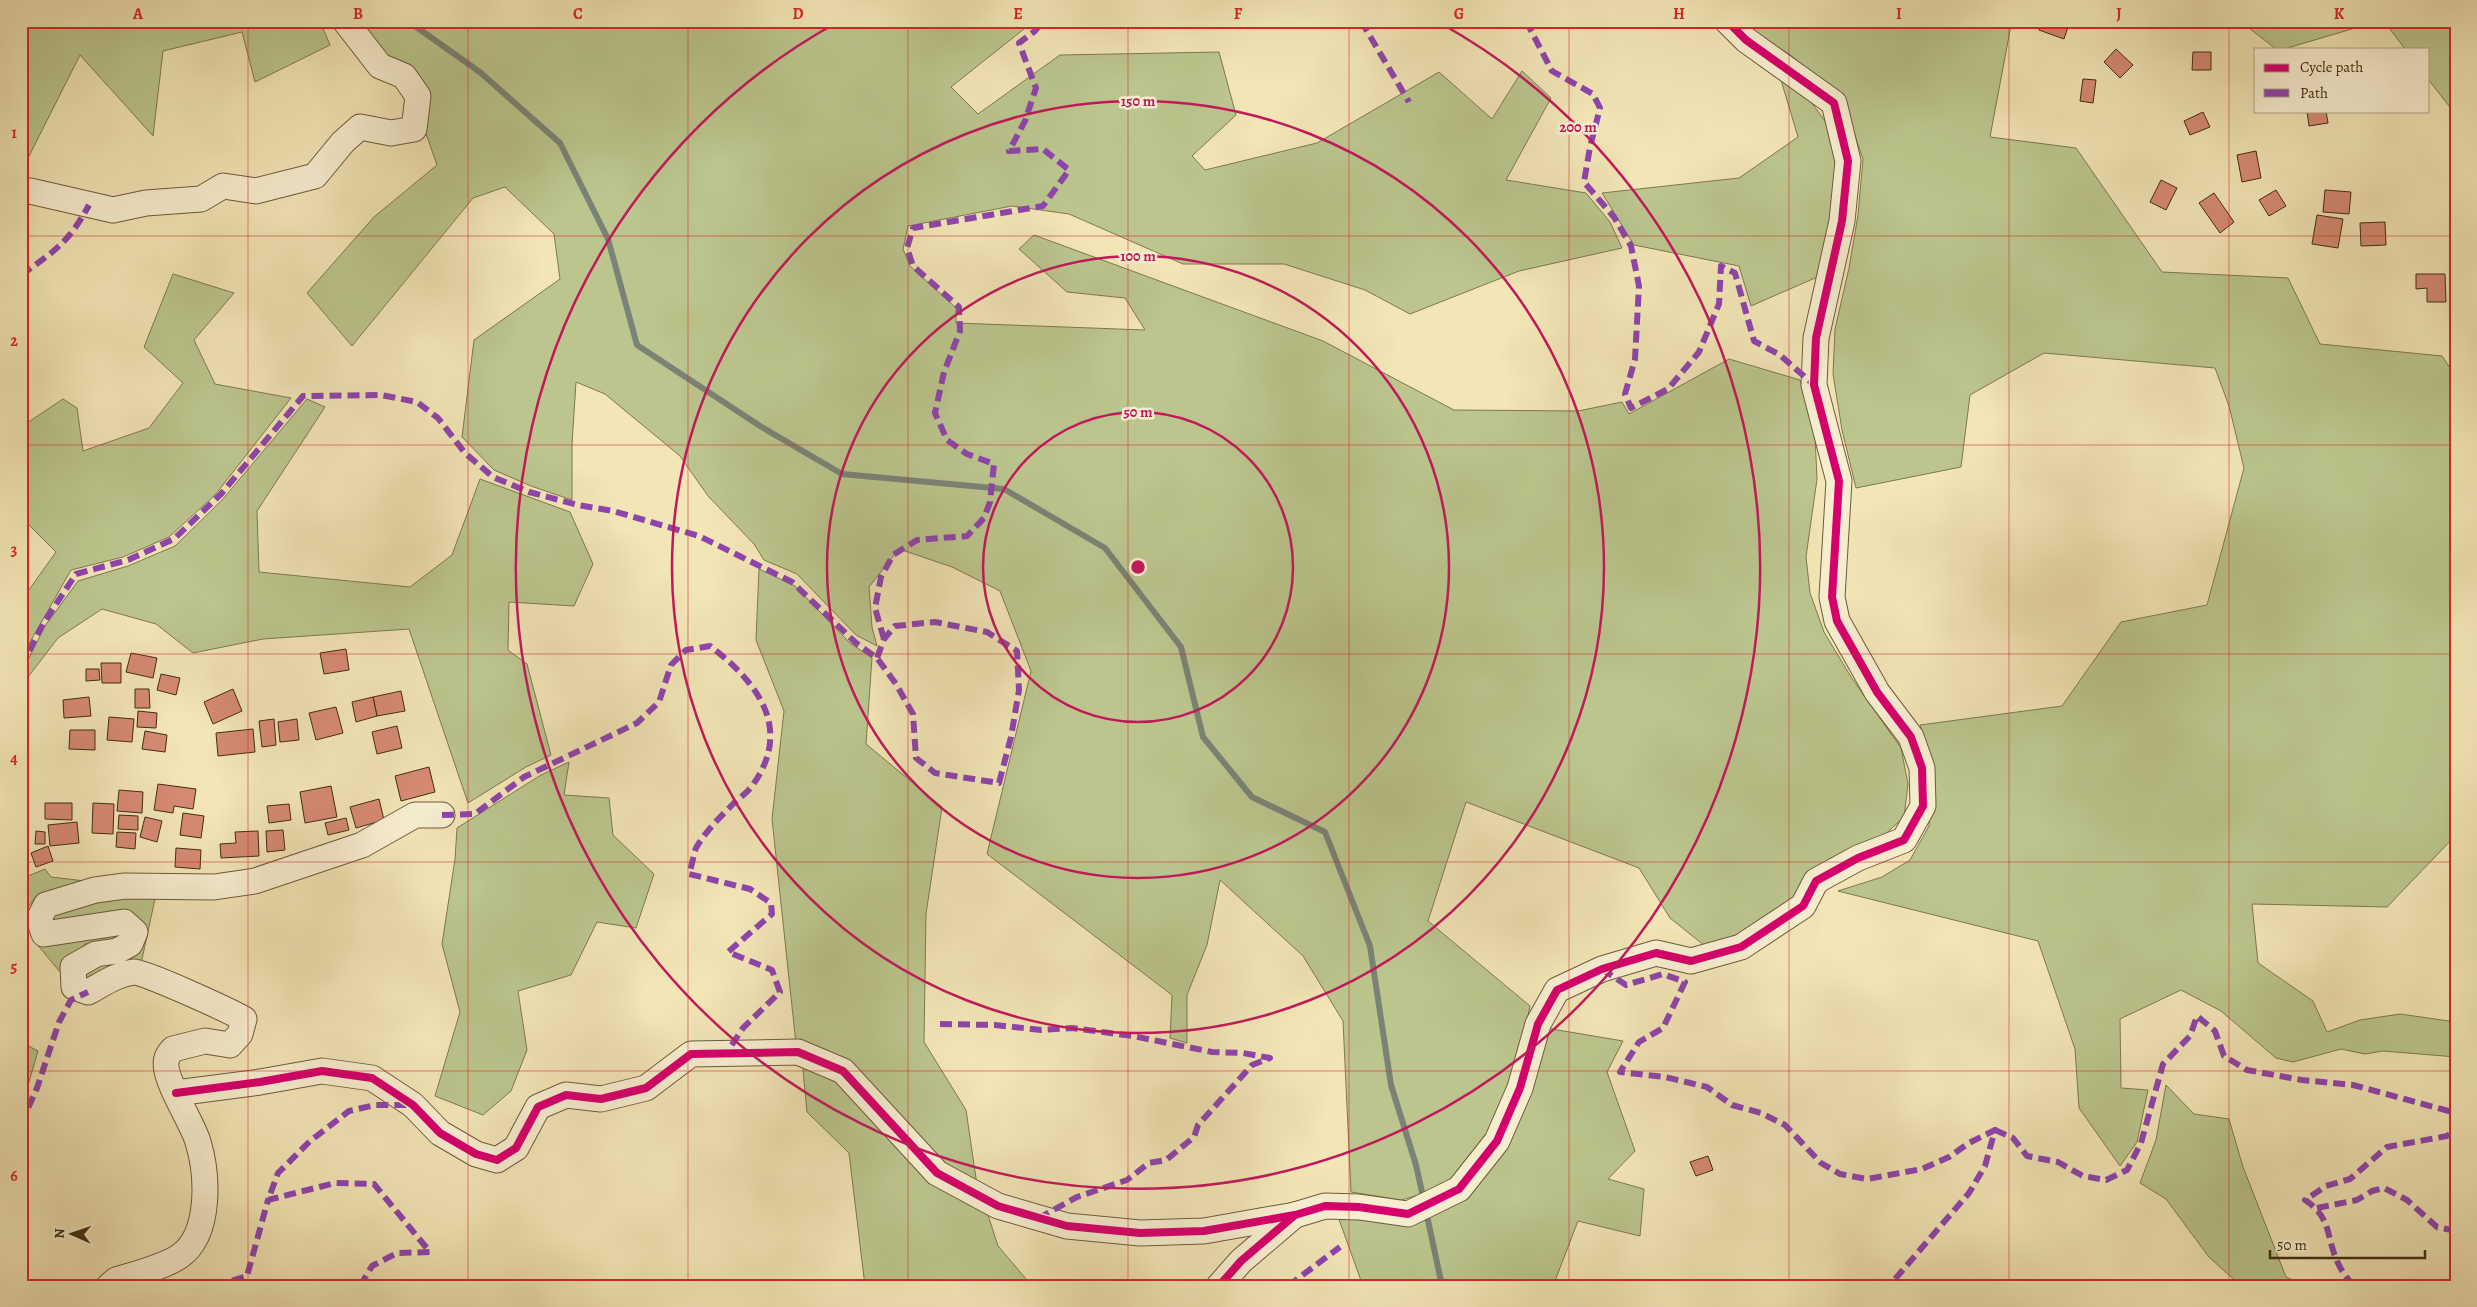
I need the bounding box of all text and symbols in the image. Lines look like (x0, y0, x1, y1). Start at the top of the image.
text: A (132, 3, 144, 25)
text: B (353, 3, 363, 25)
text: C (573, 3, 583, 25)
text: D (792, 3, 804, 25)
text: E (1013, 3, 1023, 25)
text: F (1234, 3, 1243, 25)
text: G (1454, 3, 1464, 25)
text: H (1673, 3, 1685, 25)
text: I (1896, 3, 1902, 25)
text: J (2116, 3, 2122, 25)
text: K (2334, 3, 2345, 25)
legend (2254, 48, 2430, 112)
text: Cycle path (2300, 57, 2363, 77)
text: Path (2300, 83, 2328, 103)
text: 150 m (1121, 91, 1156, 111)
text: 200 m (1559, 117, 1597, 137)
text: 1 (11, 122, 17, 144)
text: 100 m (1120, 246, 1156, 266)
text: 2 (10, 330, 18, 352)
text: 50 m (1123, 402, 1153, 422)
text: 3 (11, 539, 18, 561)
centre of rings (1129, 558, 1147, 576)
text: 4 (10, 748, 18, 770)
text: 5 (11, 956, 18, 978)
text: 6 (10, 1165, 18, 1187)
north arrow (48, 1210, 98, 1260)
scale bar (2270, 1227, 2424, 1259)
text: N (50, 1228, 69, 1239)
text: 50 m (2277, 1235, 2307, 1255)

